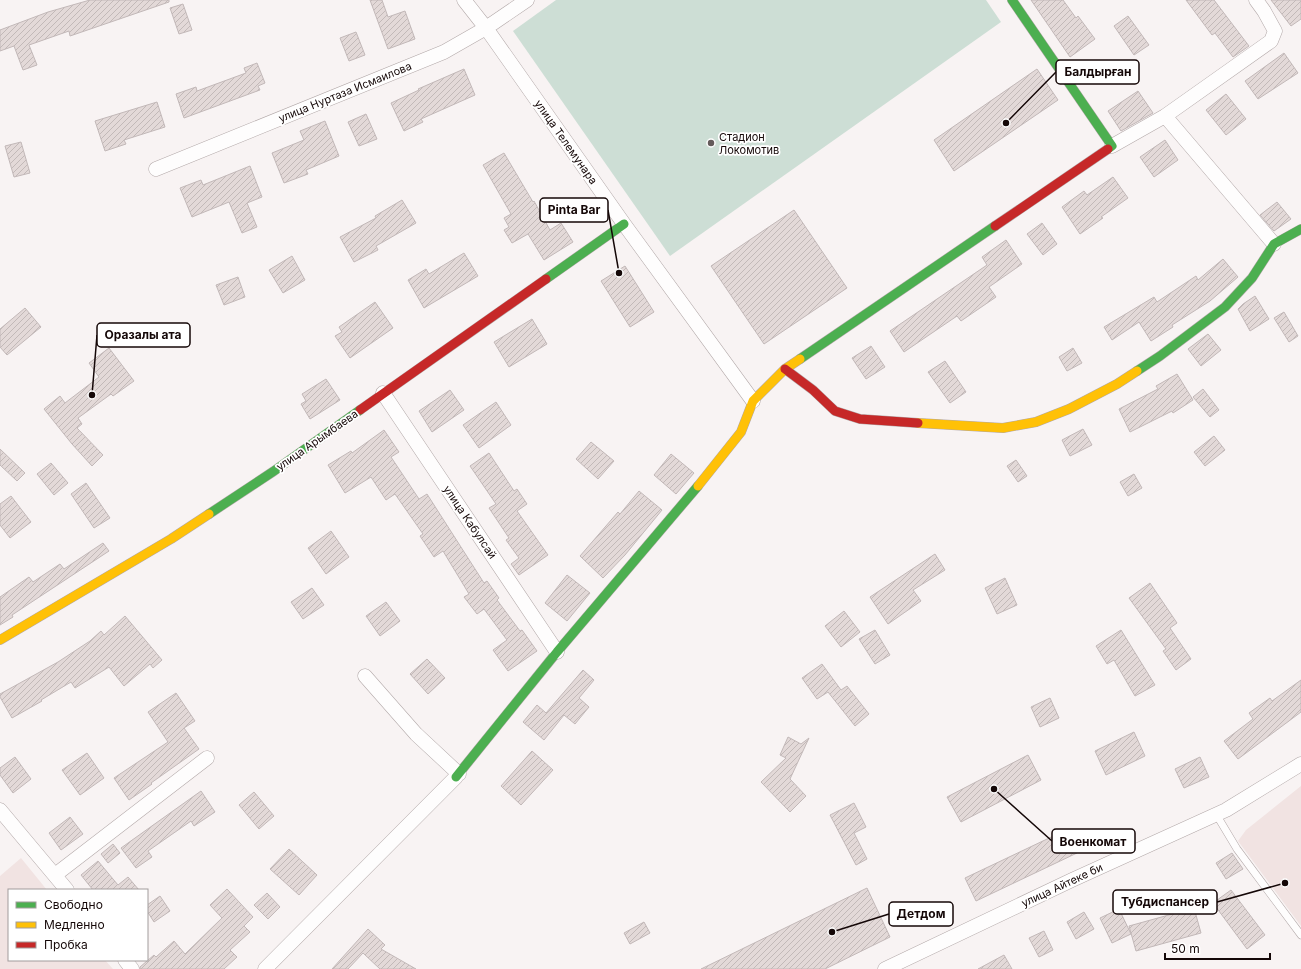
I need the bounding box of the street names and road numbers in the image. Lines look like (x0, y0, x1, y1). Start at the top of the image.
street label: улица Нуртаза Исмаилова (276, 59, 414, 125)
street label: улица Телемунара (532, 97, 600, 187)
street label: улица Арымбаева (273, 407, 361, 473)
street label: улица Кабулсай (440, 483, 500, 561)
street label: улица Айтеке би (1019, 860, 1105, 910)

